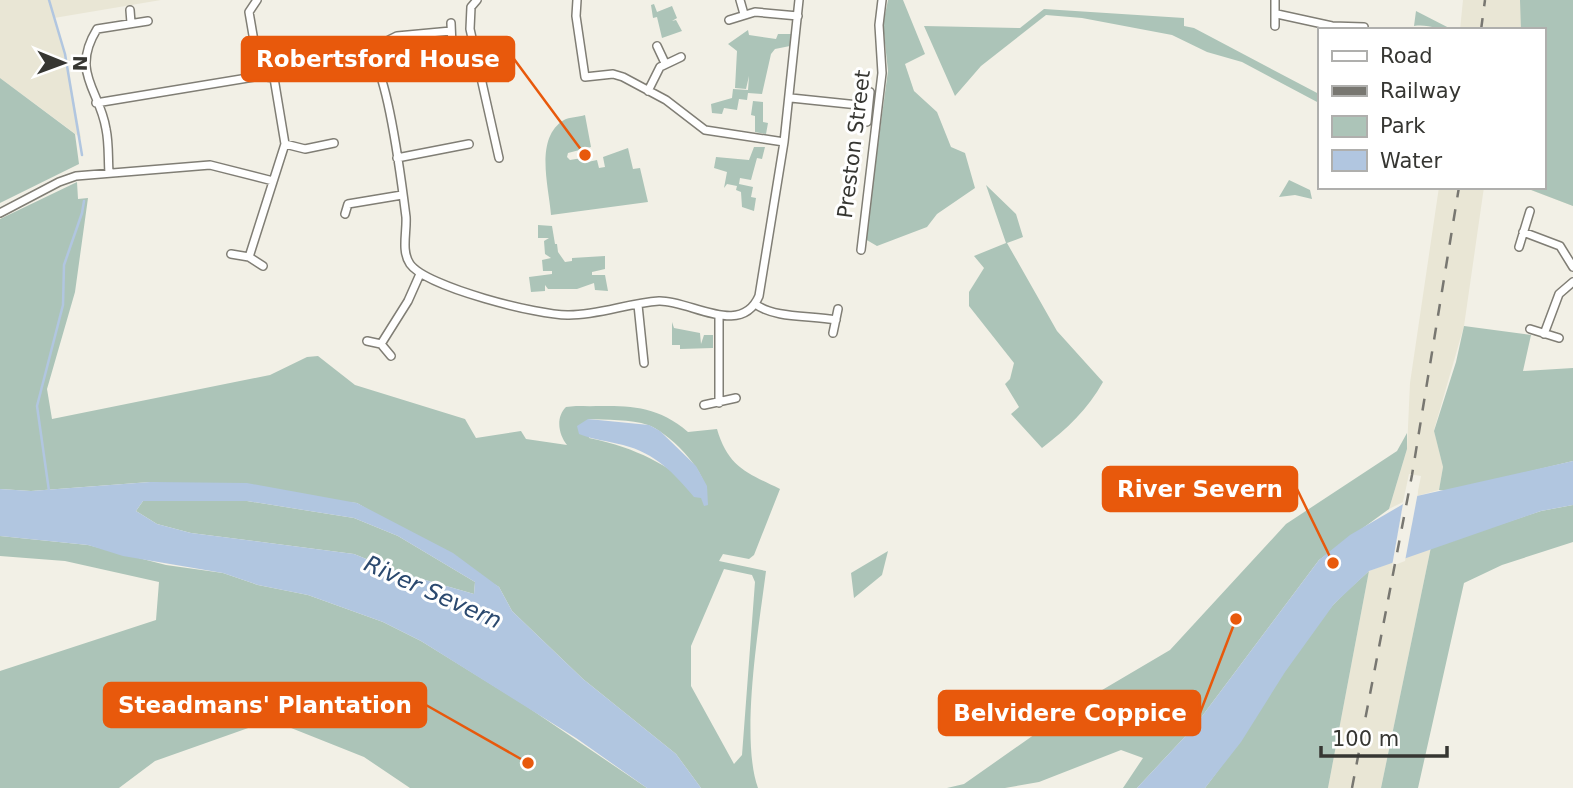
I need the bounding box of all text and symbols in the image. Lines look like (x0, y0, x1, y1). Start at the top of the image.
north arrow (28, 28, 98, 98)
legend (1318, 28, 1545, 189)
callout: Robertsford House (242, 37, 514, 81)
text: Road (1380, 44, 1433, 68)
text: Robertsford House (256, 46, 500, 72)
text: N (69, 55, 91, 71)
street label: Preston Street (833, 68, 875, 220)
text: Railway (1380, 79, 1461, 103)
text: Park (1380, 114, 1426, 138)
text: Water (1380, 149, 1442, 173)
callout: River Severn (1103, 467, 1297, 511)
text: River Severn (1117, 476, 1283, 502)
water label: River Severn (360, 550, 506, 634)
callout: Steadmans' Plantation (104, 683, 426, 727)
callout: Belvidere Coppice (939, 691, 1200, 735)
text: Steadmans' Plantation (118, 692, 412, 718)
text: Belvidere Coppice (953, 700, 1187, 726)
scale bar (1321, 714, 1447, 758)
text: 100 m (1332, 727, 1399, 751)

